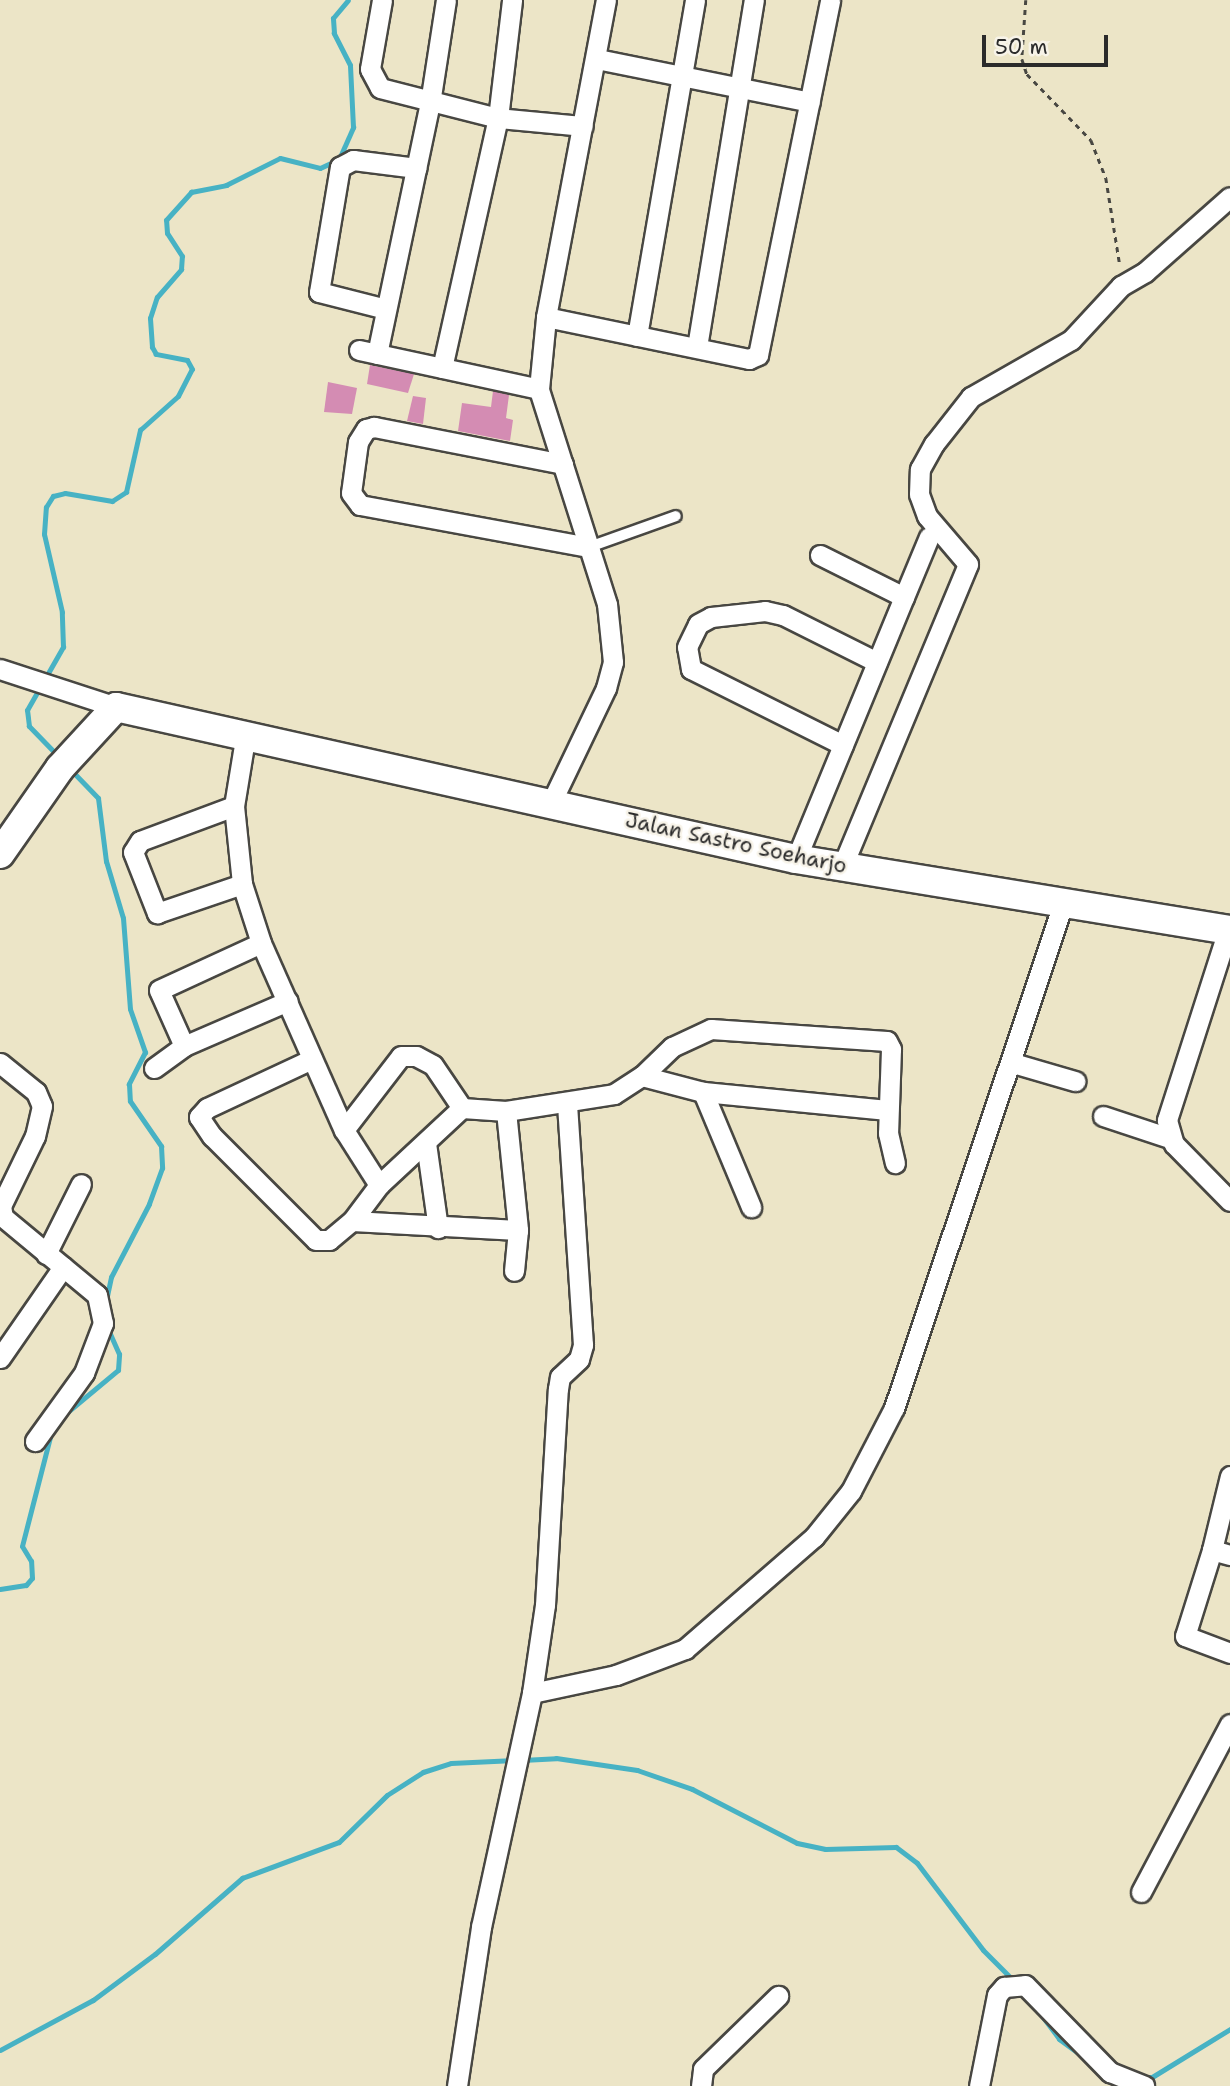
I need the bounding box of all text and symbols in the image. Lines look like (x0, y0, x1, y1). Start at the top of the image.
scale bar (985, 21, 1111, 65)
text: 50 m (995, 33, 1048, 61)
street label: Jalan Sastro Soeharjo (623, 807, 849, 879)

